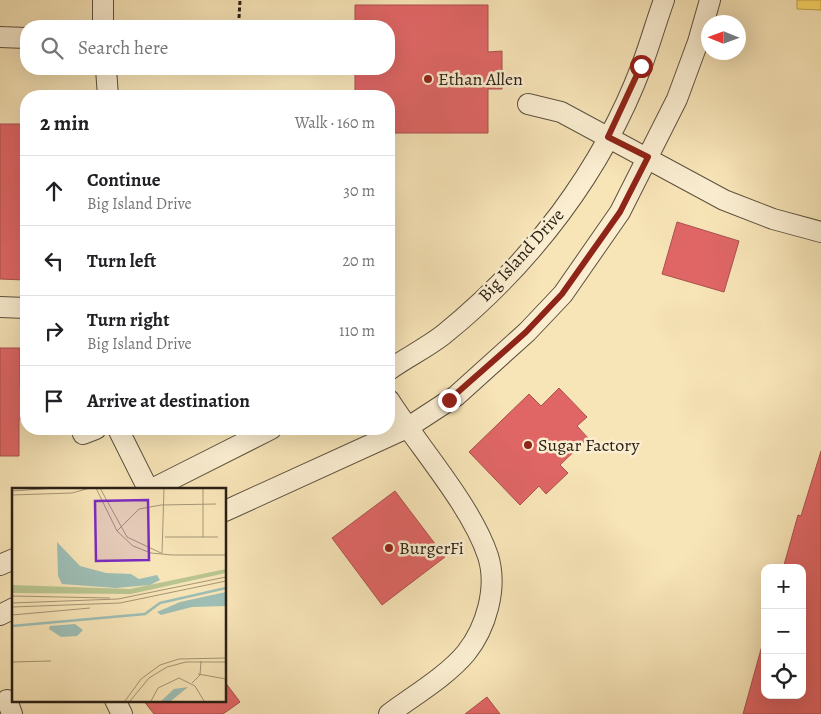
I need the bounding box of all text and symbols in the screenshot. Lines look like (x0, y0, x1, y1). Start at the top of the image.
north arrow (701, 15, 746, 60)
search box (20, 20, 395, 75)
icon: search (38, 34, 66, 62)
text: Search here (78, 35, 168, 61)
route start (630, 55, 653, 78)
place label: Ethan Allen (438, 67, 523, 91)
marker: Ethan Allen (422, 73, 434, 85)
text: 2 min (40, 109, 89, 137)
text: Walk · 160 m (295, 112, 375, 134)
text: Continue (87, 167, 161, 193)
icon: ahead (40, 177, 68, 205)
text: 30 m (343, 180, 375, 202)
text: Big Island Drive (87, 193, 192, 215)
street label: Big Island Drive (473, 203, 569, 307)
icon: left (40, 247, 68, 275)
text: Turn left (87, 248, 156, 274)
text: 20 m (342, 250, 375, 272)
text: Turn right (87, 307, 169, 333)
icon: right (40, 317, 68, 345)
text: 110 m (339, 320, 375, 342)
text: Big Island Drive (87, 333, 192, 355)
icon: arrive (40, 387, 68, 415)
text: Arrive at destination (87, 388, 250, 414)
route end (438, 389, 461, 412)
place label: Sugar Factory (538, 433, 640, 457)
marker: Sugar Factory (522, 439, 534, 451)
inset map (12, 488, 226, 702)
place label: BurgerFi (399, 536, 464, 560)
marker: BurgerFi (383, 542, 395, 554)
map controls (761, 564, 806, 699)
button: + (761, 564, 806, 609)
button: − (761, 609, 806, 654)
button: locate (761, 654, 806, 699)

